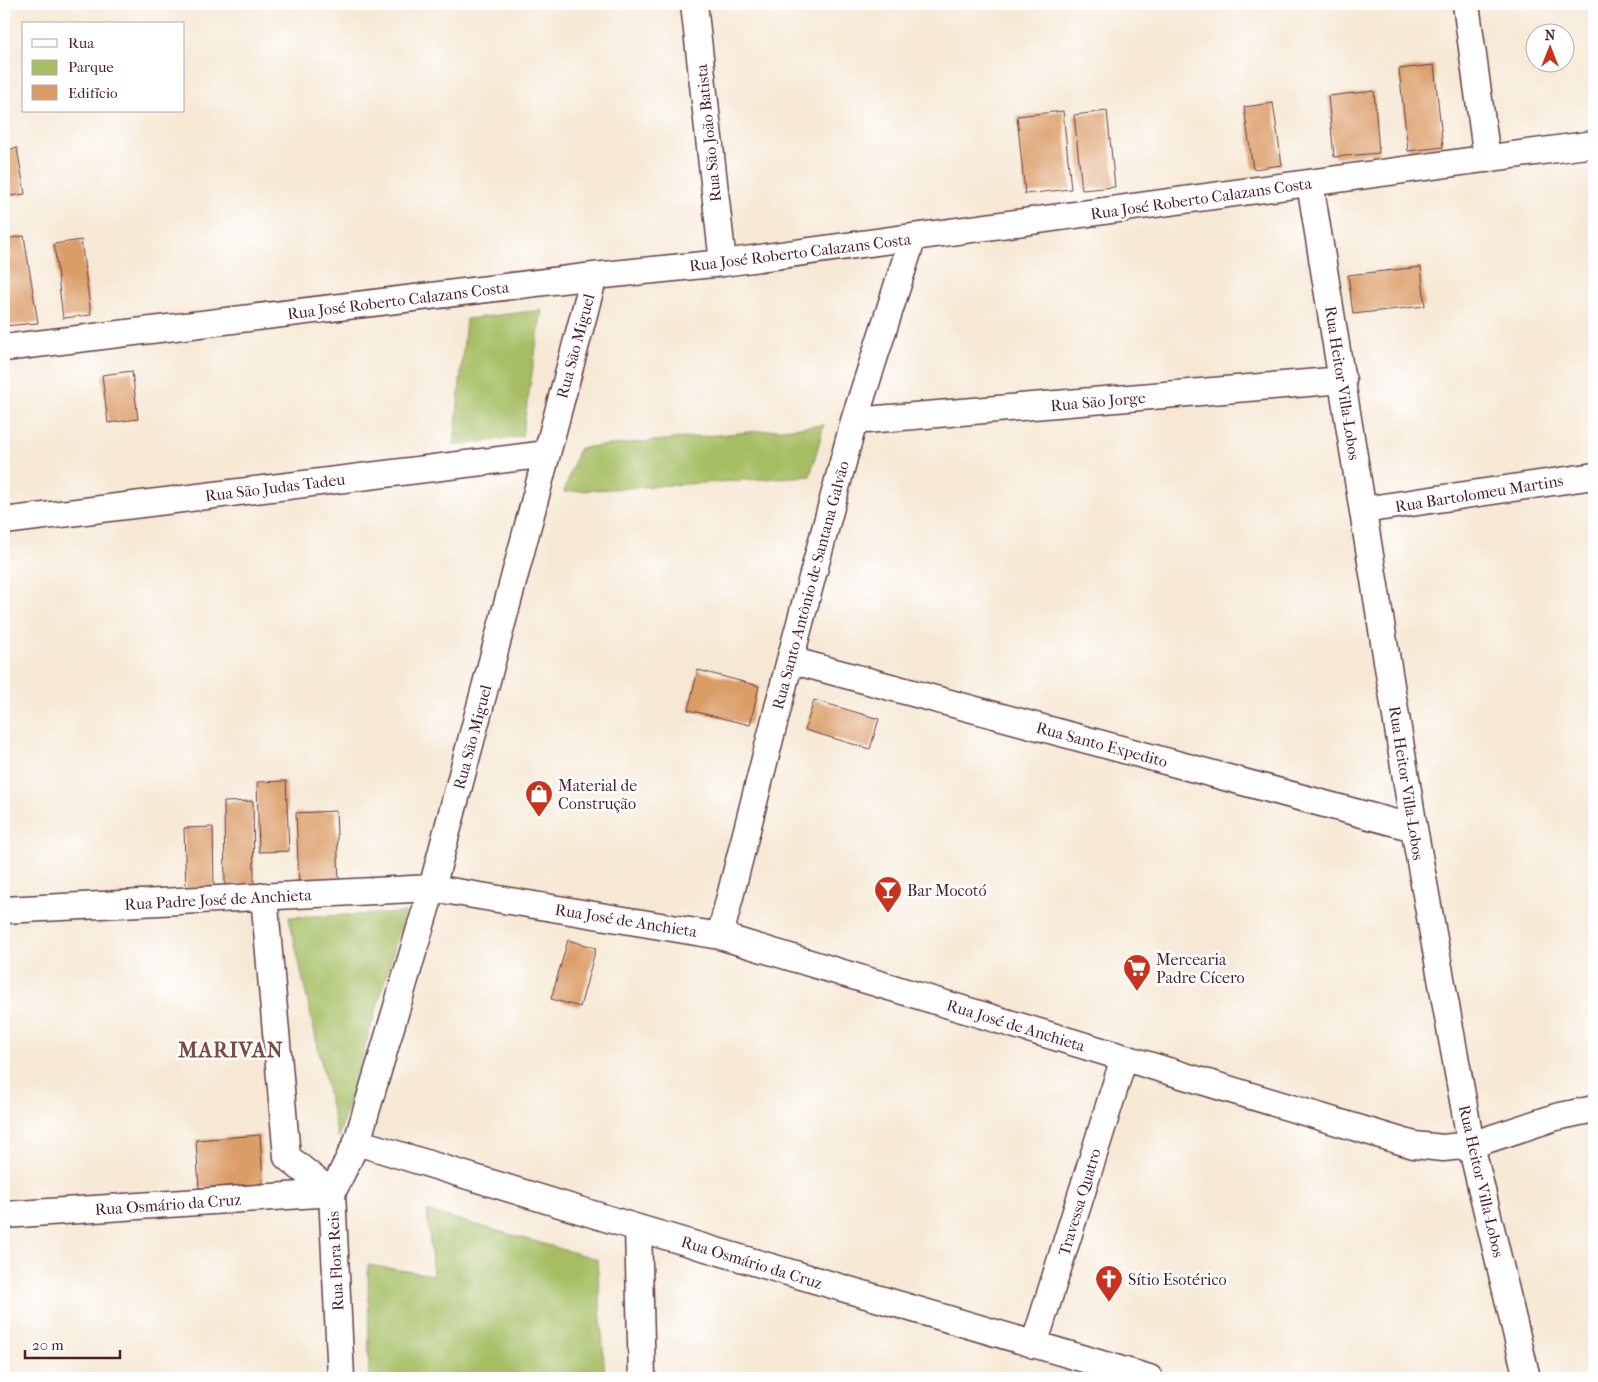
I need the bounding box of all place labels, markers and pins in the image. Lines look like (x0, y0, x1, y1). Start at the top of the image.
place label: Material de Construção (558, 776, 637, 813)
shop icon: Material de Construção (524, 779, 554, 818)
bar icon: Bar Mocotó (873, 875, 903, 914)
place label: Bar Mocotó (907, 881, 987, 900)
place label: Mercearia Padre Cícero (1156, 950, 1245, 987)
supermarket icon: Mercearia Padre Cícero (1122, 953, 1152, 992)
church icon: Sítio Esotérico (1094, 1264, 1124, 1303)
place label: Sítio Esotérico (1128, 1270, 1227, 1289)

